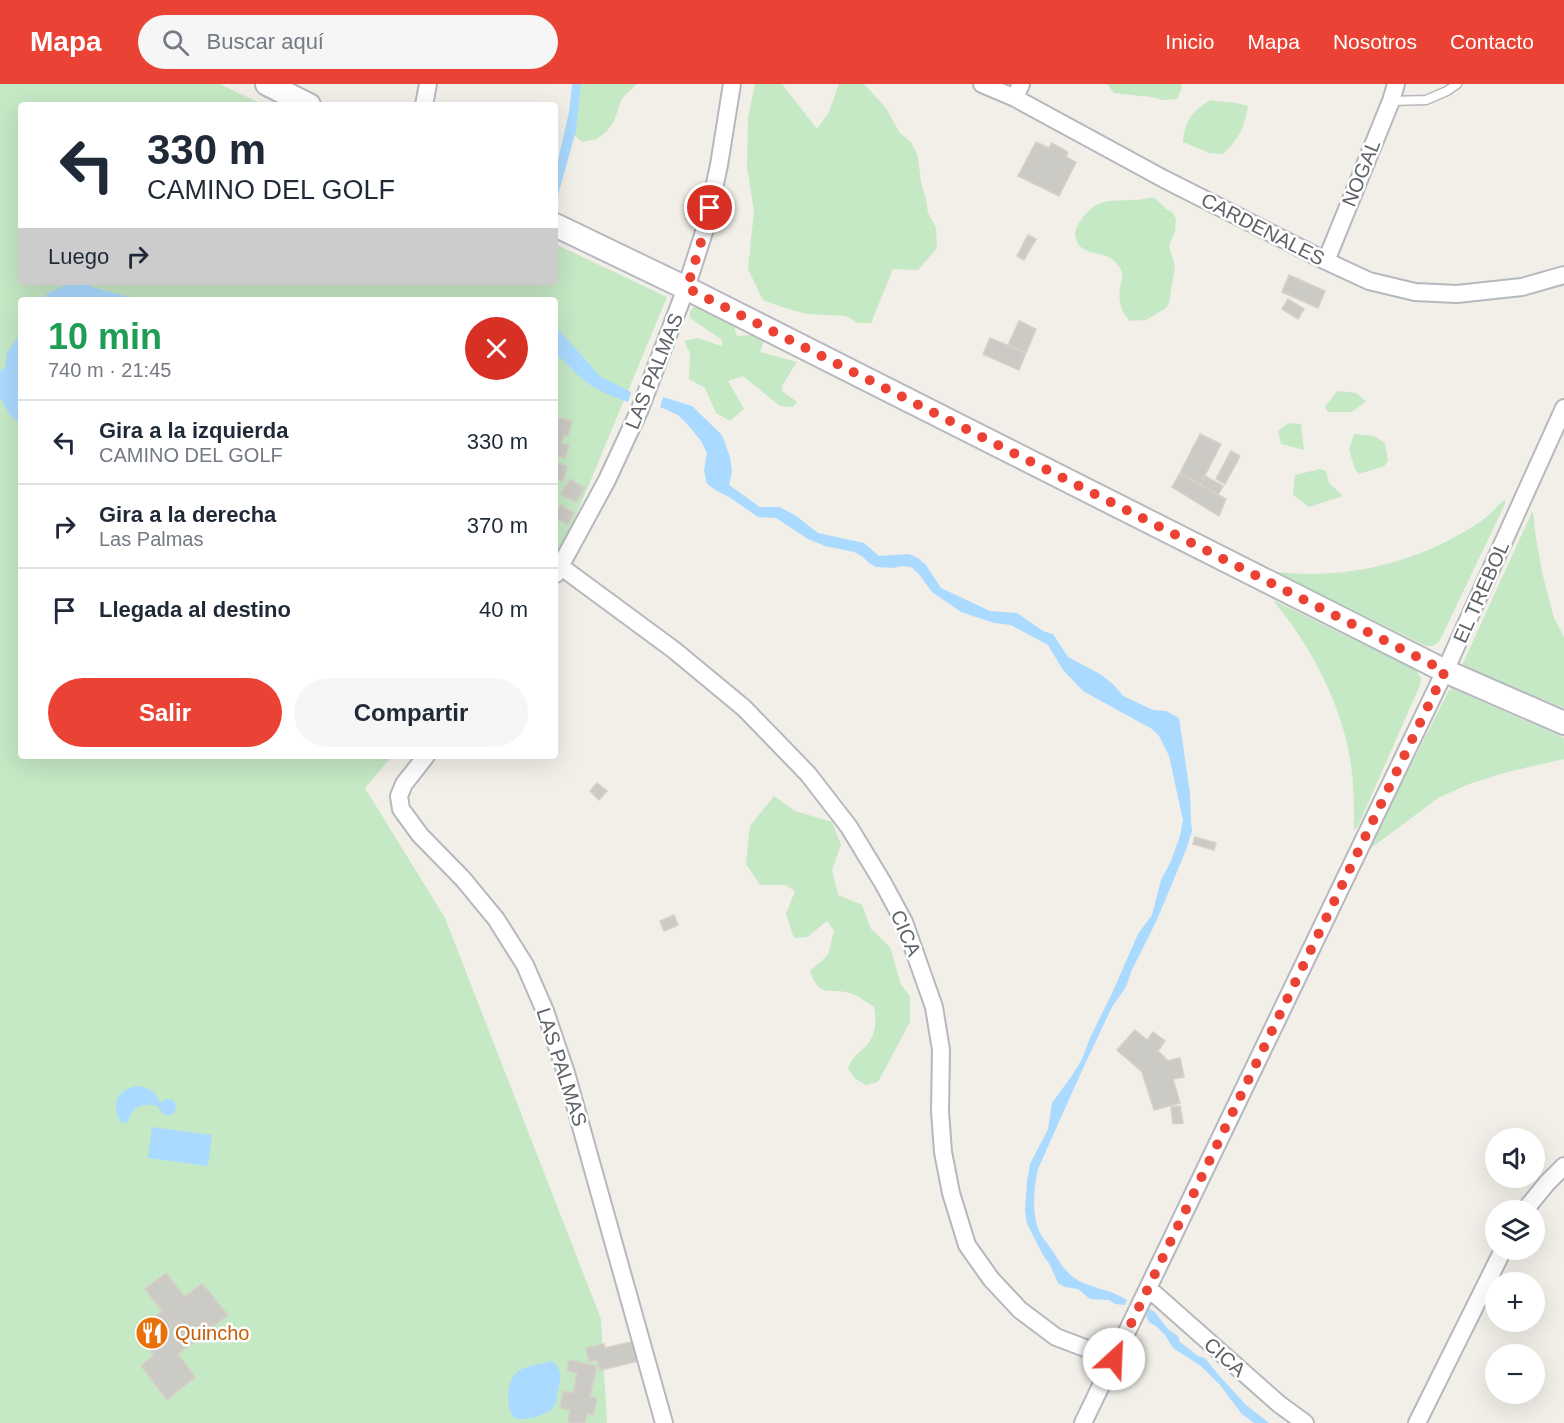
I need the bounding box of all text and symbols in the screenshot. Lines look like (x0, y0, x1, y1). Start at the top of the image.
search box (138, 15, 558, 69)
text: Mapa (30, 26, 102, 57)
icon: search (159, 26, 192, 59)
text: Buscar aquí (207, 29, 324, 54)
text: Inicio (1165, 30, 1214, 53)
text: Mapa (1247, 30, 1300, 53)
text: Nosotros (1333, 30, 1417, 53)
text: Contacto (1450, 30, 1534, 53)
icon: left (48, 126, 126, 204)
text: 330 m (147, 126, 266, 173)
street label: NOGAL (1338, 136, 1384, 210)
text: CAMINO DEL GOLF (147, 175, 395, 205)
pin (684, 182, 735, 233)
street label: CARDENALES (1198, 188, 1328, 270)
icon: arrive (693, 191, 726, 224)
icon: right (121, 240, 154, 273)
text: Luego (48, 244, 109, 269)
street label: LAS PALMAS (621, 310, 687, 432)
text: 10 min (48, 316, 162, 357)
button: close (465, 317, 528, 380)
text: 740 m · 21:45 (48, 359, 171, 381)
text: Gira a la izquierda (99, 418, 289, 443)
icon: left (48, 426, 81, 459)
text: 330 m (467, 429, 528, 454)
text: CAMINO DEL GOLF (99, 444, 283, 466)
text: Gira a la derecha (99, 502, 276, 527)
icon: right (48, 510, 81, 543)
text: 370 m (467, 513, 528, 538)
text: Las Palmas (99, 528, 204, 550)
street label: EL TREBOL (1449, 538, 1513, 646)
icon: arrive (48, 594, 81, 627)
text: Llegada al destino (99, 597, 291, 622)
text: 40 m (479, 597, 528, 622)
button: Salir (48, 678, 282, 747)
button: Compartir (294, 678, 528, 747)
street label: CICA (887, 907, 926, 960)
street label: LAS PALMAS (533, 1005, 591, 1129)
map controls (1485, 1128, 1545, 1404)
button: sound (1485, 1128, 1545, 1188)
button: layers (1485, 1200, 1545, 1260)
button: + (1485, 1272, 1545, 1332)
restaurant icon: Quincho (134, 1315, 170, 1351)
place label: Quincho (175, 1322, 250, 1344)
position arrow (1082, 1327, 1146, 1391)
street label: CICA (1200, 1333, 1251, 1381)
button: − (1485, 1344, 1545, 1404)

